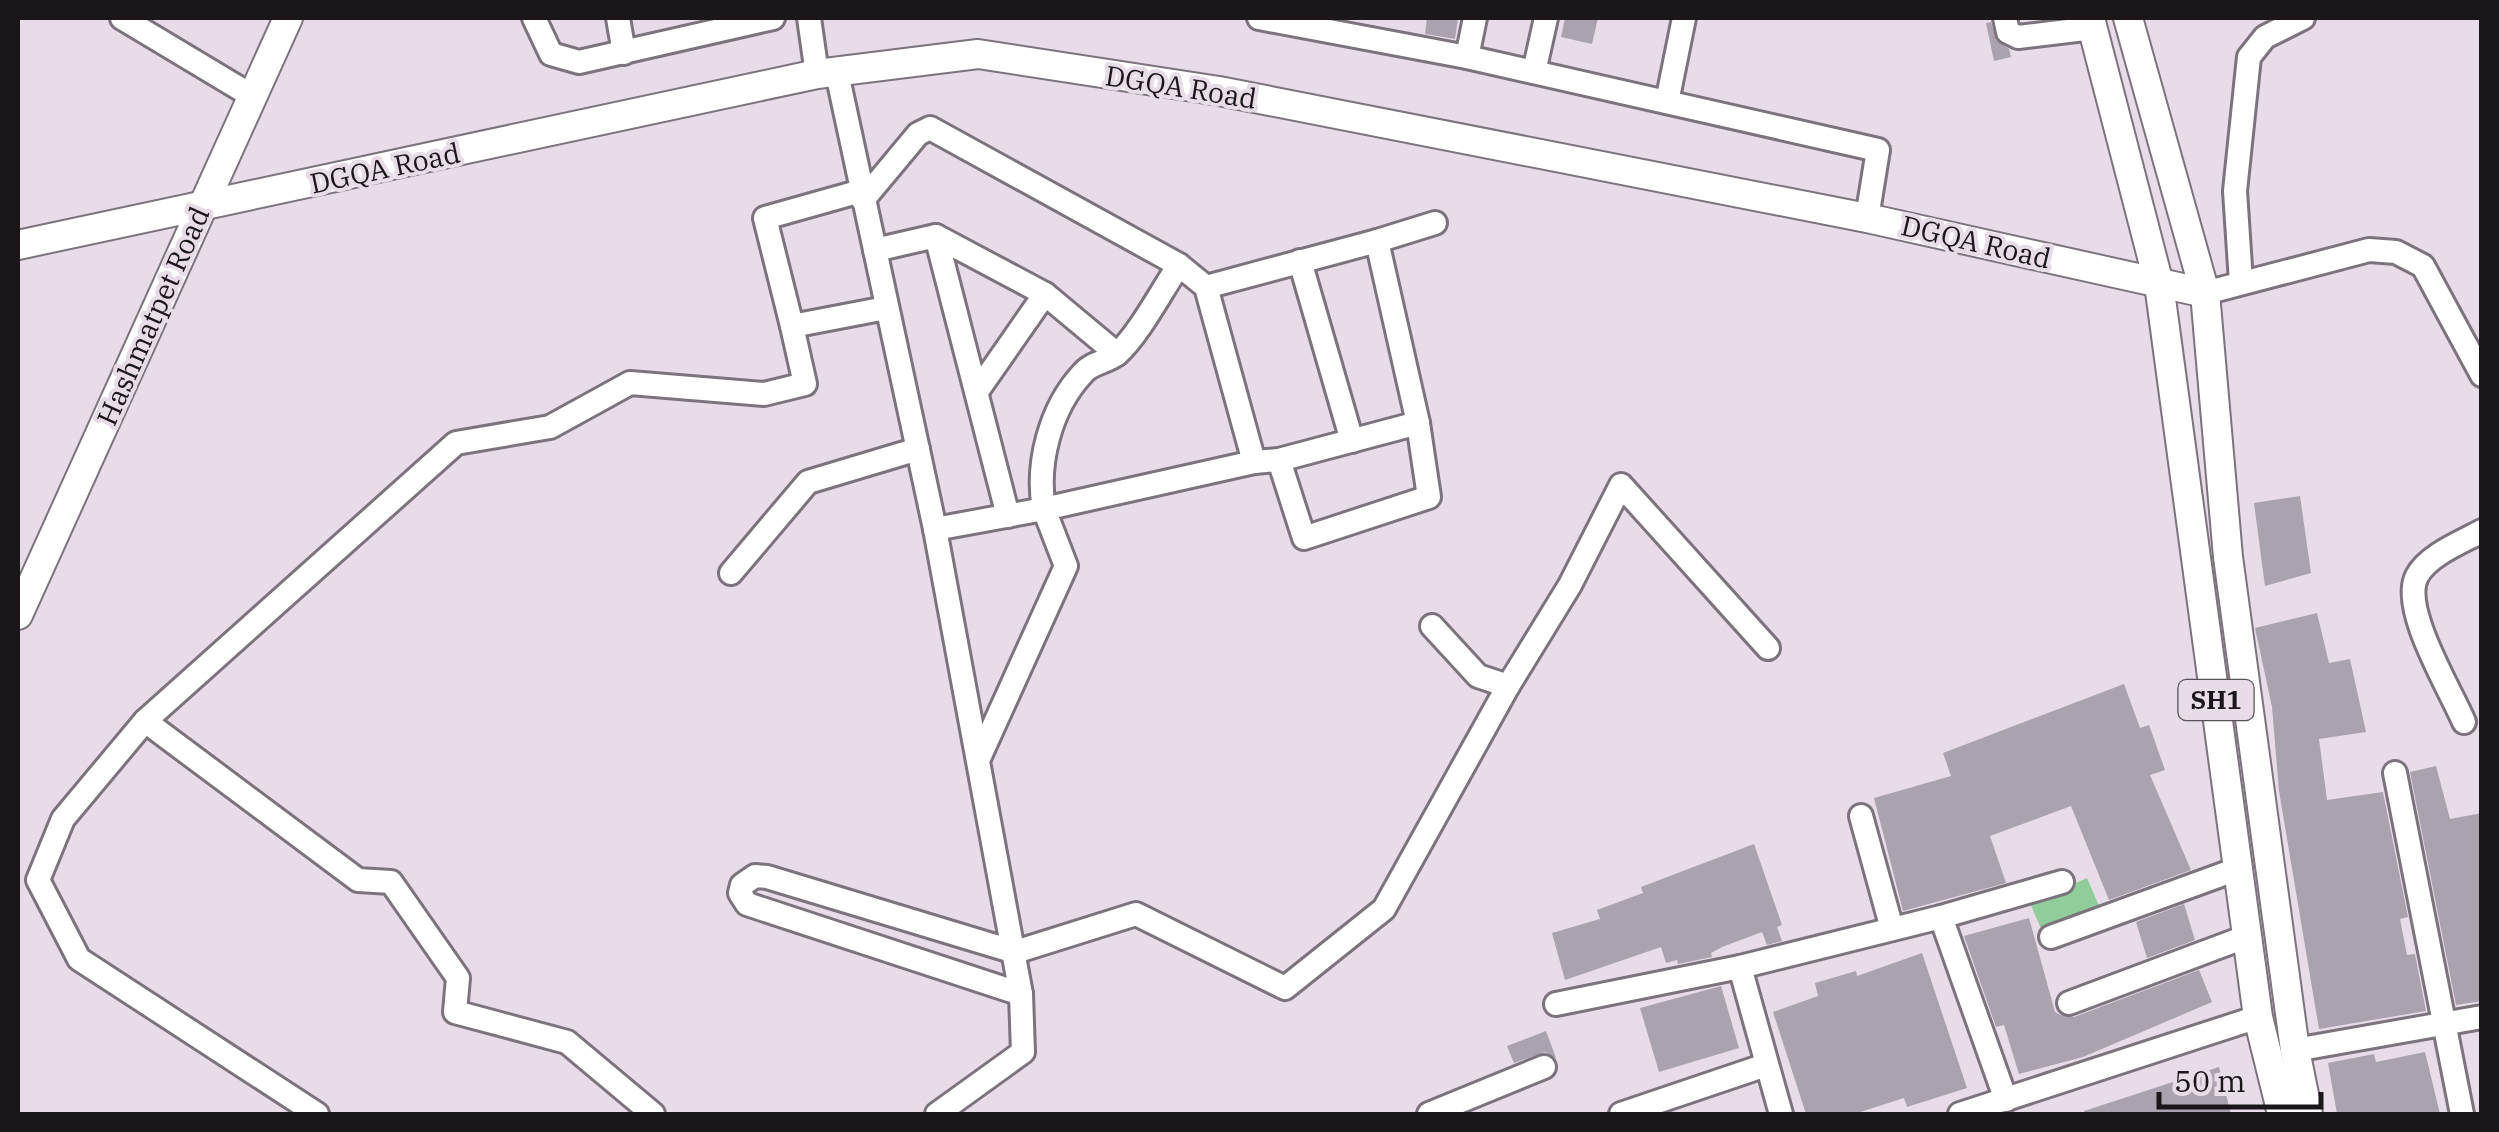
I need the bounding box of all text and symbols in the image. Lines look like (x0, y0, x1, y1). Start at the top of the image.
street label: DGQA Road (1103, 56, 1259, 117)
street label: DGQA Road (306, 134, 463, 201)
street label: Hashmatpet Road (88, 201, 217, 431)
street label: DGQA Road (1898, 206, 2055, 277)
road number: SH1 (2178, 680, 2254, 720)
scale bar (2159, 1047, 2322, 1109)
text: 50 m (2174, 1061, 2246, 1100)

